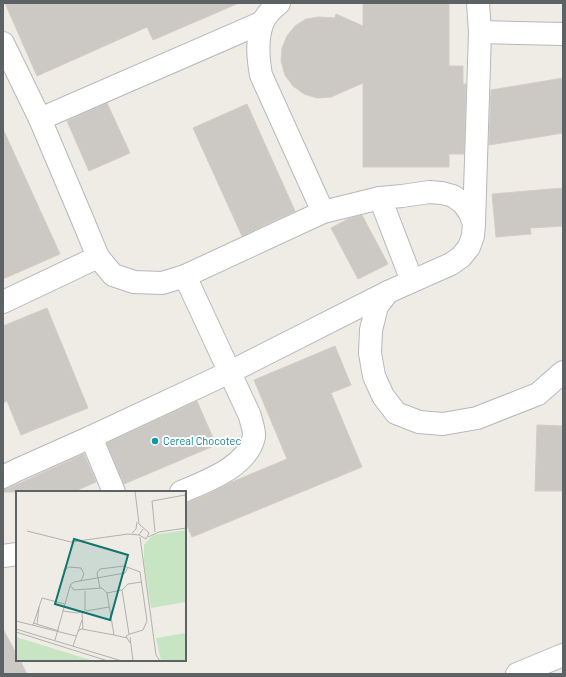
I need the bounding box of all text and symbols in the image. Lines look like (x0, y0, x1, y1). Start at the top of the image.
place label: Cereal Chocotec (163, 434, 241, 447)
marker: Cereal Chocotec (150, 436, 160, 446)
inset map (16, 491, 186, 661)

